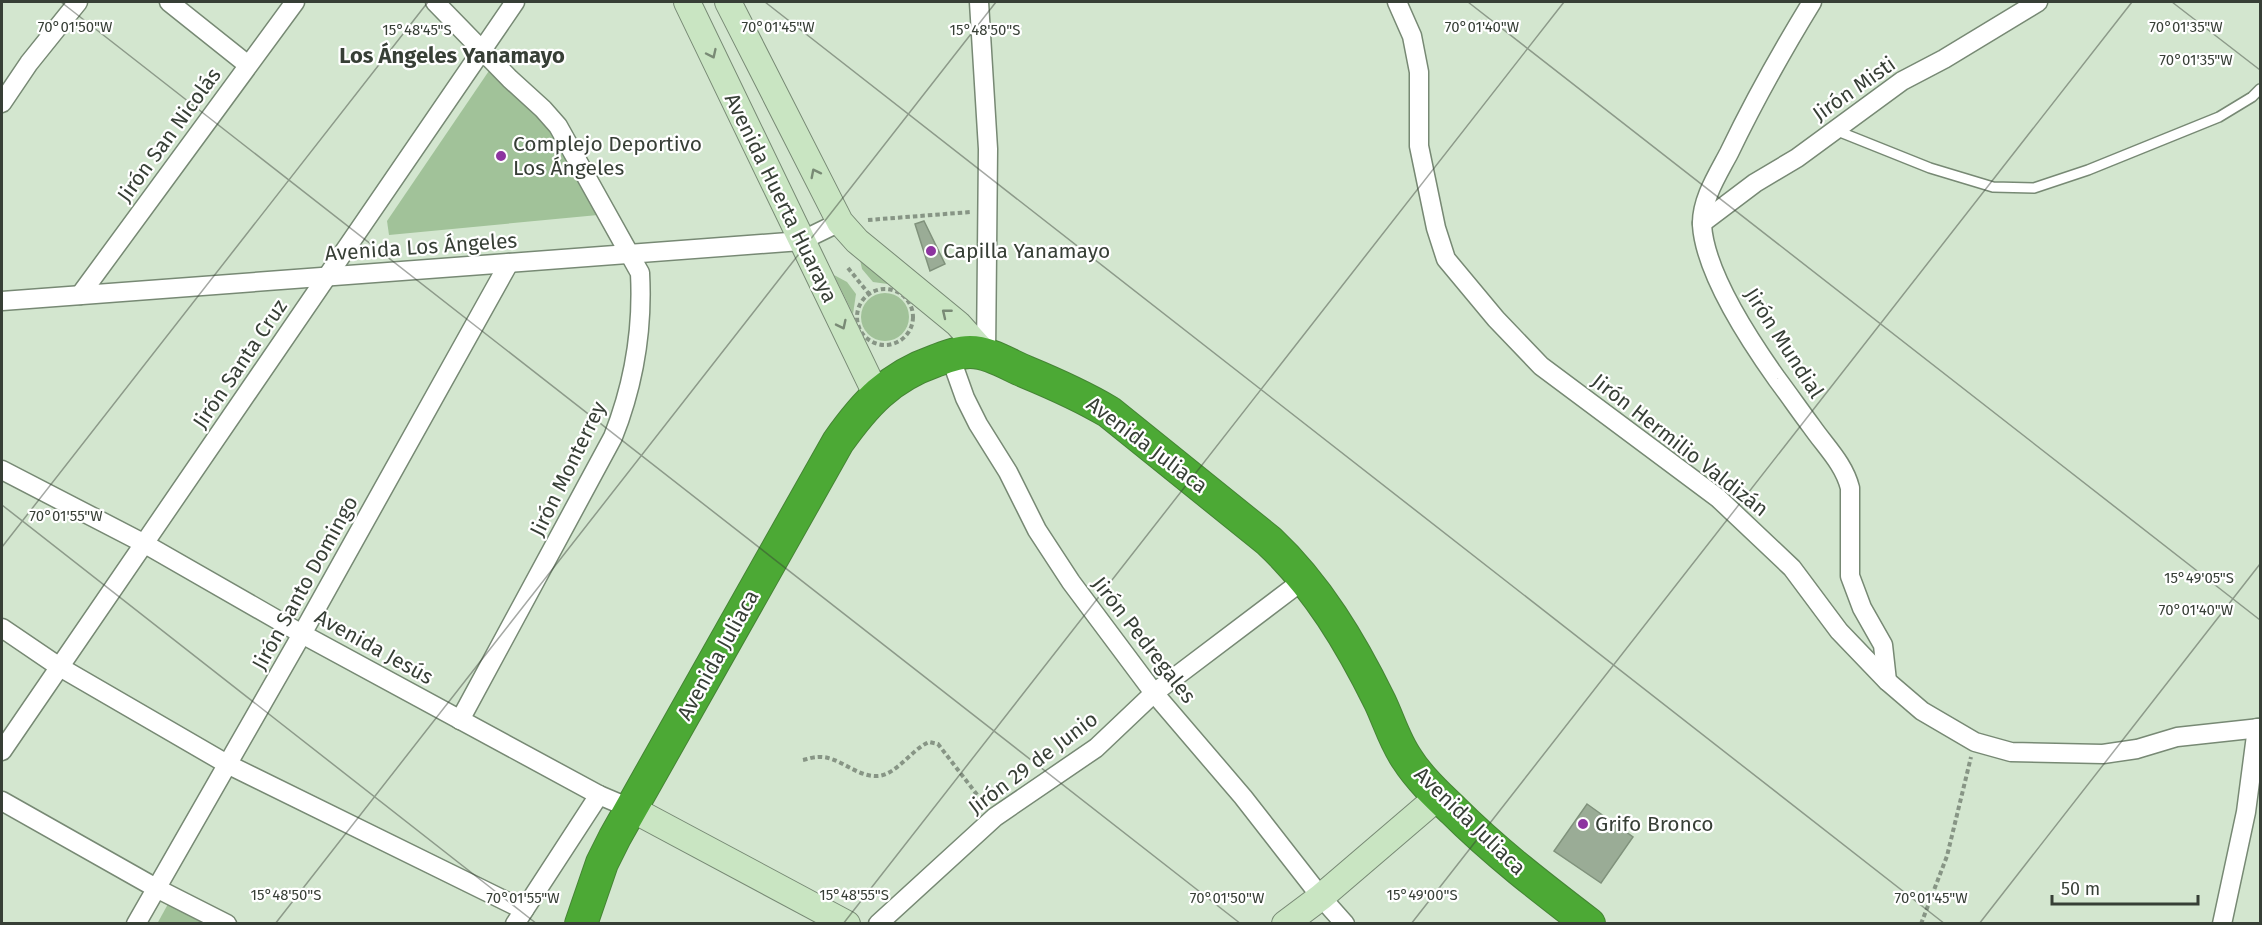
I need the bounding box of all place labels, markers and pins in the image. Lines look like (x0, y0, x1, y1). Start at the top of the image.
place label: Complejo Deportivo Los Ángeles (513, 131, 702, 181)
marker: Complejo Deportivo Los Ángeles (494, 149, 508, 163)
place label: Capilla Yanamayo (943, 238, 1110, 264)
marker: Capilla Yanamayo (924, 244, 938, 258)
place label: Grifo Bronco (1595, 811, 1714, 837)
marker: Grifo Bronco (1576, 817, 1590, 831)

